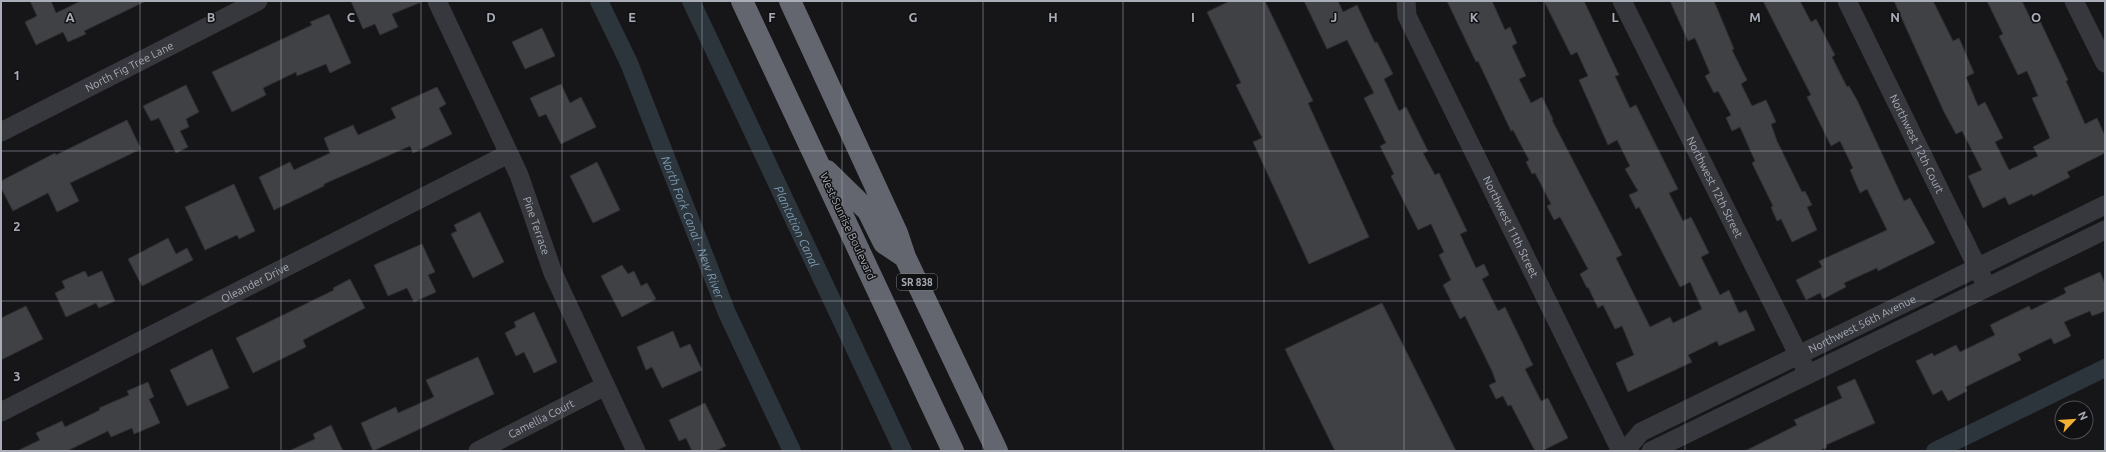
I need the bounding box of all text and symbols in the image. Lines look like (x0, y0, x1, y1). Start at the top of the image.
text: A (65, 10, 75, 24)
text: B (207, 10, 216, 24)
text: C (347, 10, 356, 24)
text: D (486, 10, 496, 24)
text: E (628, 10, 636, 24)
text: F (768, 10, 776, 24)
text: G (909, 10, 918, 24)
text: H (1048, 10, 1058, 24)
text: I (1191, 10, 1195, 24)
text: J (1331, 10, 1337, 24)
text: K (1470, 10, 1479, 24)
text: L (1611, 10, 1619, 24)
text: M (1749, 10, 1761, 24)
text: N (1890, 10, 1900, 24)
text: O (2031, 10, 2041, 24)
street label: North Fig Tree Lane (83, 39, 175, 94)
text: 1 (13, 68, 21, 82)
street label: Northwest 12th Court (1888, 92, 1946, 196)
street label: Northwest 12th Street (1685, 135, 1745, 240)
water label: North Fork Canal - New River (659, 154, 727, 301)
street label: West Sunrise Boulevard (818, 171, 878, 281)
street label: Northwest 11th Street (1481, 174, 1541, 280)
water label: Plantation Canal (772, 183, 822, 270)
street label: Pine Terrace (521, 195, 552, 256)
text: 2 (13, 219, 21, 233)
street label: Oleander Drive (219, 260, 291, 305)
road number: SR 838 (897, 274, 937, 290)
street label: Northwest 56th Avenue (1806, 293, 1918, 355)
text: 3 (13, 369, 21, 383)
street label: Camellia Court (506, 396, 577, 441)
north arrow (2054, 400, 2094, 440)
text: N (2076, 410, 2090, 422)

